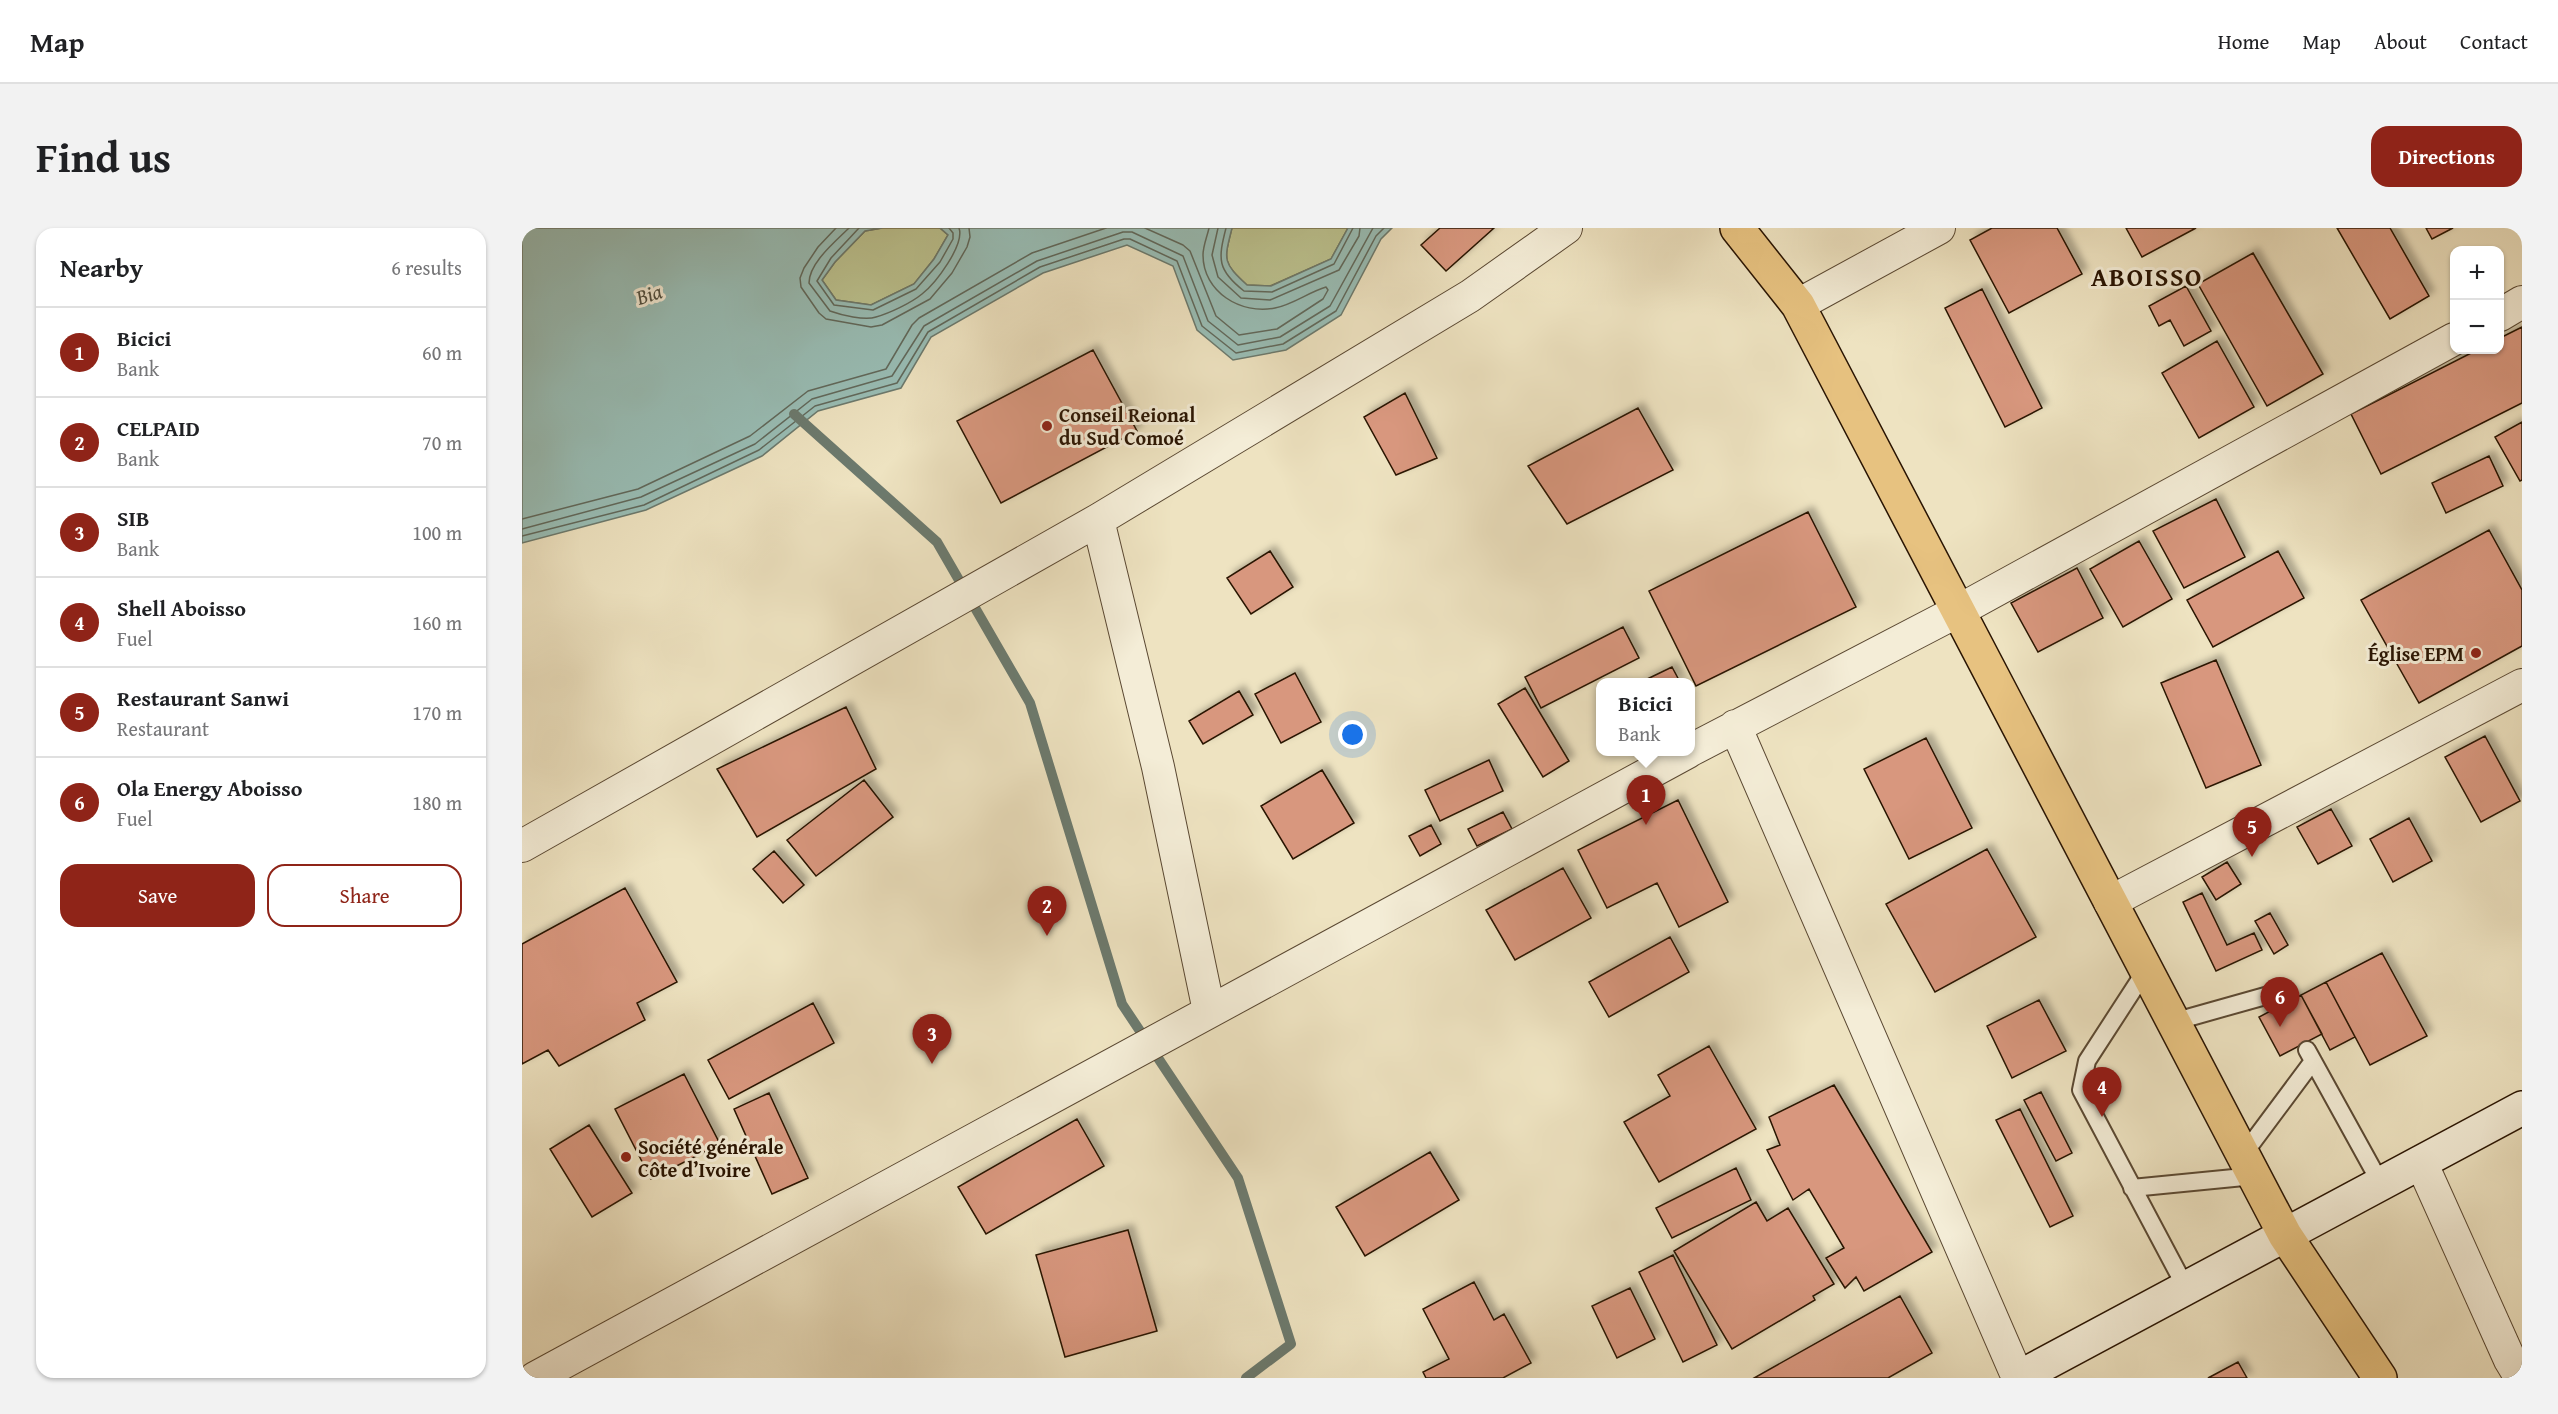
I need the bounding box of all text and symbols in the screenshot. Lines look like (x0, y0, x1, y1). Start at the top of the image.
text: Map (30, 21, 84, 62)
text: Home (2218, 26, 2269, 57)
text: Map (2302, 26, 2341, 57)
text: About (2374, 26, 2427, 57)
text: Contact (2460, 26, 2528, 57)
text: Find us (36, 126, 171, 187)
button: Directions (2371, 126, 2522, 187)
map controls (2450, 246, 2504, 354)
button: + (2450, 246, 2504, 300)
text: Nearby (60, 248, 143, 287)
text: 6 results (391, 253, 462, 282)
district label: ABOISSO (2091, 257, 2203, 296)
water label: Bia (631, 275, 666, 313)
button: − (2450, 300, 2504, 354)
text: Bicici (117, 322, 171, 354)
text: 1 (74, 338, 85, 367)
text: 60 m (422, 338, 462, 367)
text: Bank (117, 354, 159, 383)
place label: Conseil Reional du Sud Comoé (1059, 400, 1195, 452)
text: CELPAID (117, 412, 200, 444)
marker: Conseil Reional du Sud Comoé (1040, 419, 1054, 433)
text: 2 (74, 428, 85, 457)
text: 70 m (422, 428, 462, 457)
text: Bank (117, 444, 159, 473)
text: SIB (117, 502, 150, 534)
text: 3 (74, 518, 85, 547)
text: 100 m (412, 518, 462, 547)
text: Bank (117, 534, 159, 563)
text: Shell Aboisso (117, 592, 246, 624)
text: 4 (74, 608, 85, 637)
text: 160 m (412, 608, 462, 637)
text: Fuel (117, 624, 153, 653)
place label: Église EPM (2368, 639, 2464, 668)
marker: Église EPM (2469, 646, 2483, 660)
popup (1596, 678, 1695, 756)
text: Restaurant Sanwi (117, 682, 289, 714)
text: Bicici (1618, 687, 1673, 719)
text: 5 (74, 698, 85, 727)
text: 170 m (412, 698, 462, 727)
text: Restaurant (117, 714, 209, 743)
text: Bank (1618, 719, 1661, 748)
your location (1338, 720, 1367, 749)
text: Ola Energy Aboisso (117, 772, 302, 804)
pin: 1 (1626, 776, 1666, 825)
text: 6 (74, 788, 85, 817)
text: 180 m (412, 788, 462, 817)
text: Fuel (117, 804, 153, 833)
pin: 5 (2232, 808, 2272, 857)
button: Save (60, 864, 255, 927)
button: Share (267, 864, 462, 927)
pin: 2 (1028, 886, 1066, 936)
pin: 6 (2260, 978, 2300, 1027)
pin: 3 (912, 1014, 952, 1064)
pin: 4 (2082, 1068, 2122, 1117)
place label: Société générale Côte d’Ivoire (638, 1132, 784, 1184)
marker: Société générale Côte d’Ivoire (619, 1150, 633, 1164)

